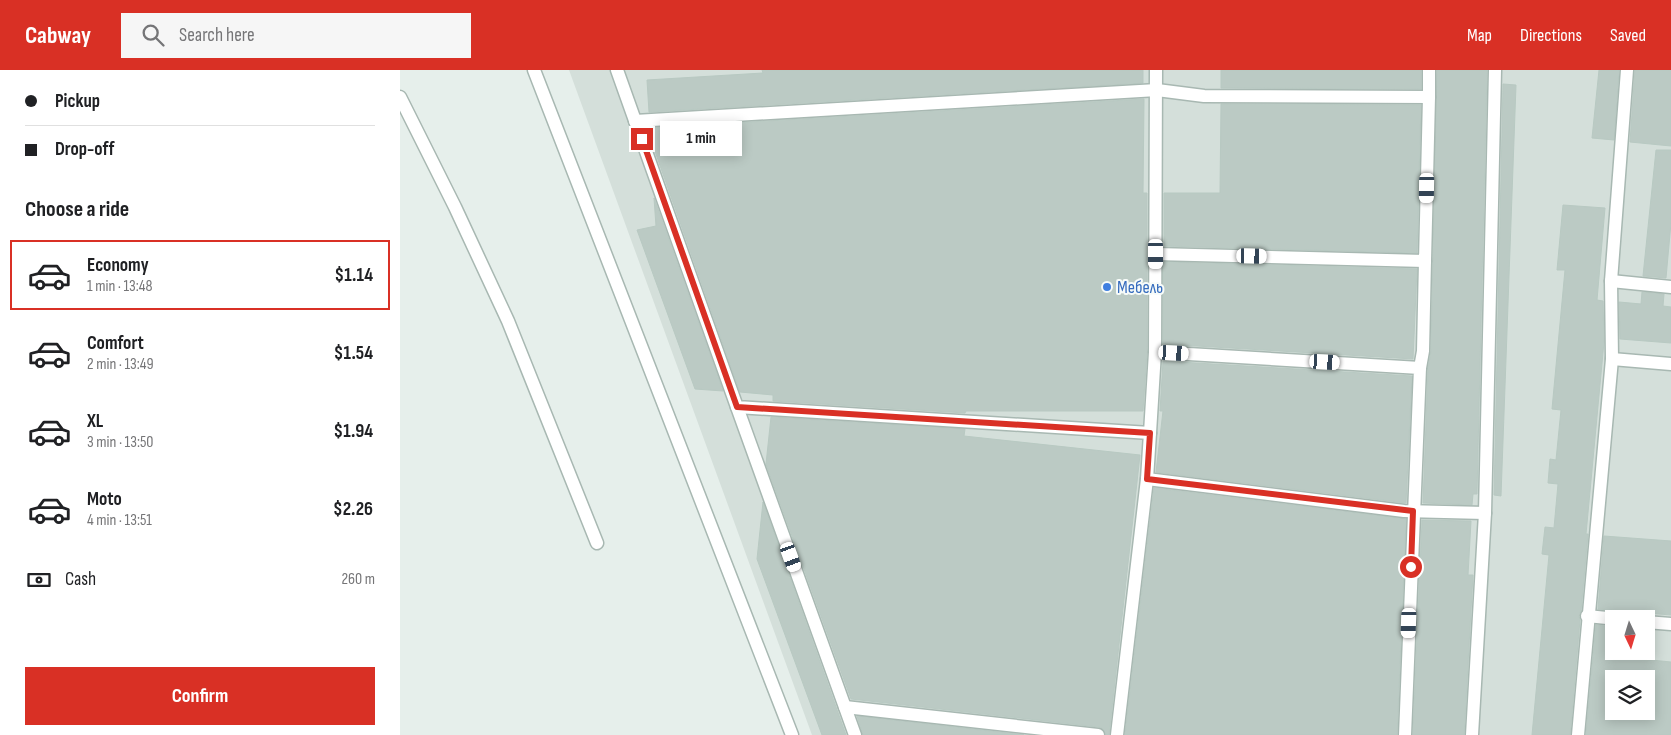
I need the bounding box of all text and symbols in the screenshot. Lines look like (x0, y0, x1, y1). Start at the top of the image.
search box (121, 13, 471, 58)
text: Cabway (25, 21, 91, 50)
icon: search (139, 21, 167, 49)
text: Search here (179, 24, 255, 47)
text: Map (1467, 25, 1492, 46)
text: Directions (1520, 25, 1582, 46)
text: Saved (1610, 25, 1646, 46)
text: Pickup (55, 90, 100, 113)
callout: 1 min (660, 122, 742, 156)
route end (631, 128, 653, 150)
text: 1 min (686, 129, 716, 148)
text: Drop-off (55, 138, 115, 161)
car (1419, 173, 1434, 203)
text: Choose a ride (25, 196, 129, 223)
car (1148, 239, 1163, 269)
car (1236, 248, 1267, 264)
icon: car (27, 253, 72, 298)
text: Economy (87, 254, 149, 277)
text: $1.14 (334, 264, 373, 287)
text: 1 min · 13:48 (87, 277, 153, 296)
place label: Мебель (1117, 277, 1163, 298)
marker: Мебель (1101, 281, 1113, 293)
icon: car (27, 331, 72, 376)
text: Comfort (87, 332, 144, 355)
text: $1.54 (334, 342, 373, 365)
car (1158, 345, 1189, 361)
car (1309, 354, 1340, 370)
text: 2 min · 13:49 (87, 355, 154, 374)
icon: car (27, 409, 72, 454)
text: XL (87, 410, 103, 433)
text: $1.94 (333, 420, 373, 443)
text: 3 min · 13:50 (87, 433, 154, 452)
icon: car (27, 487, 72, 532)
text: Moto (87, 488, 122, 511)
text: $2.26 (333, 498, 373, 521)
text: 4 min · 13:51 (87, 511, 152, 530)
car (778, 540, 803, 574)
route start (1400, 556, 1422, 578)
icon: cash (25, 566, 53, 594)
text: Cash (65, 568, 96, 591)
text: 260 m (341, 570, 375, 589)
car (1400, 608, 1417, 638)
north arrow (1605, 610, 1655, 660)
map controls (1605, 610, 1655, 720)
button: Confirm (25, 667, 375, 725)
button: layers (1605, 670, 1655, 720)

